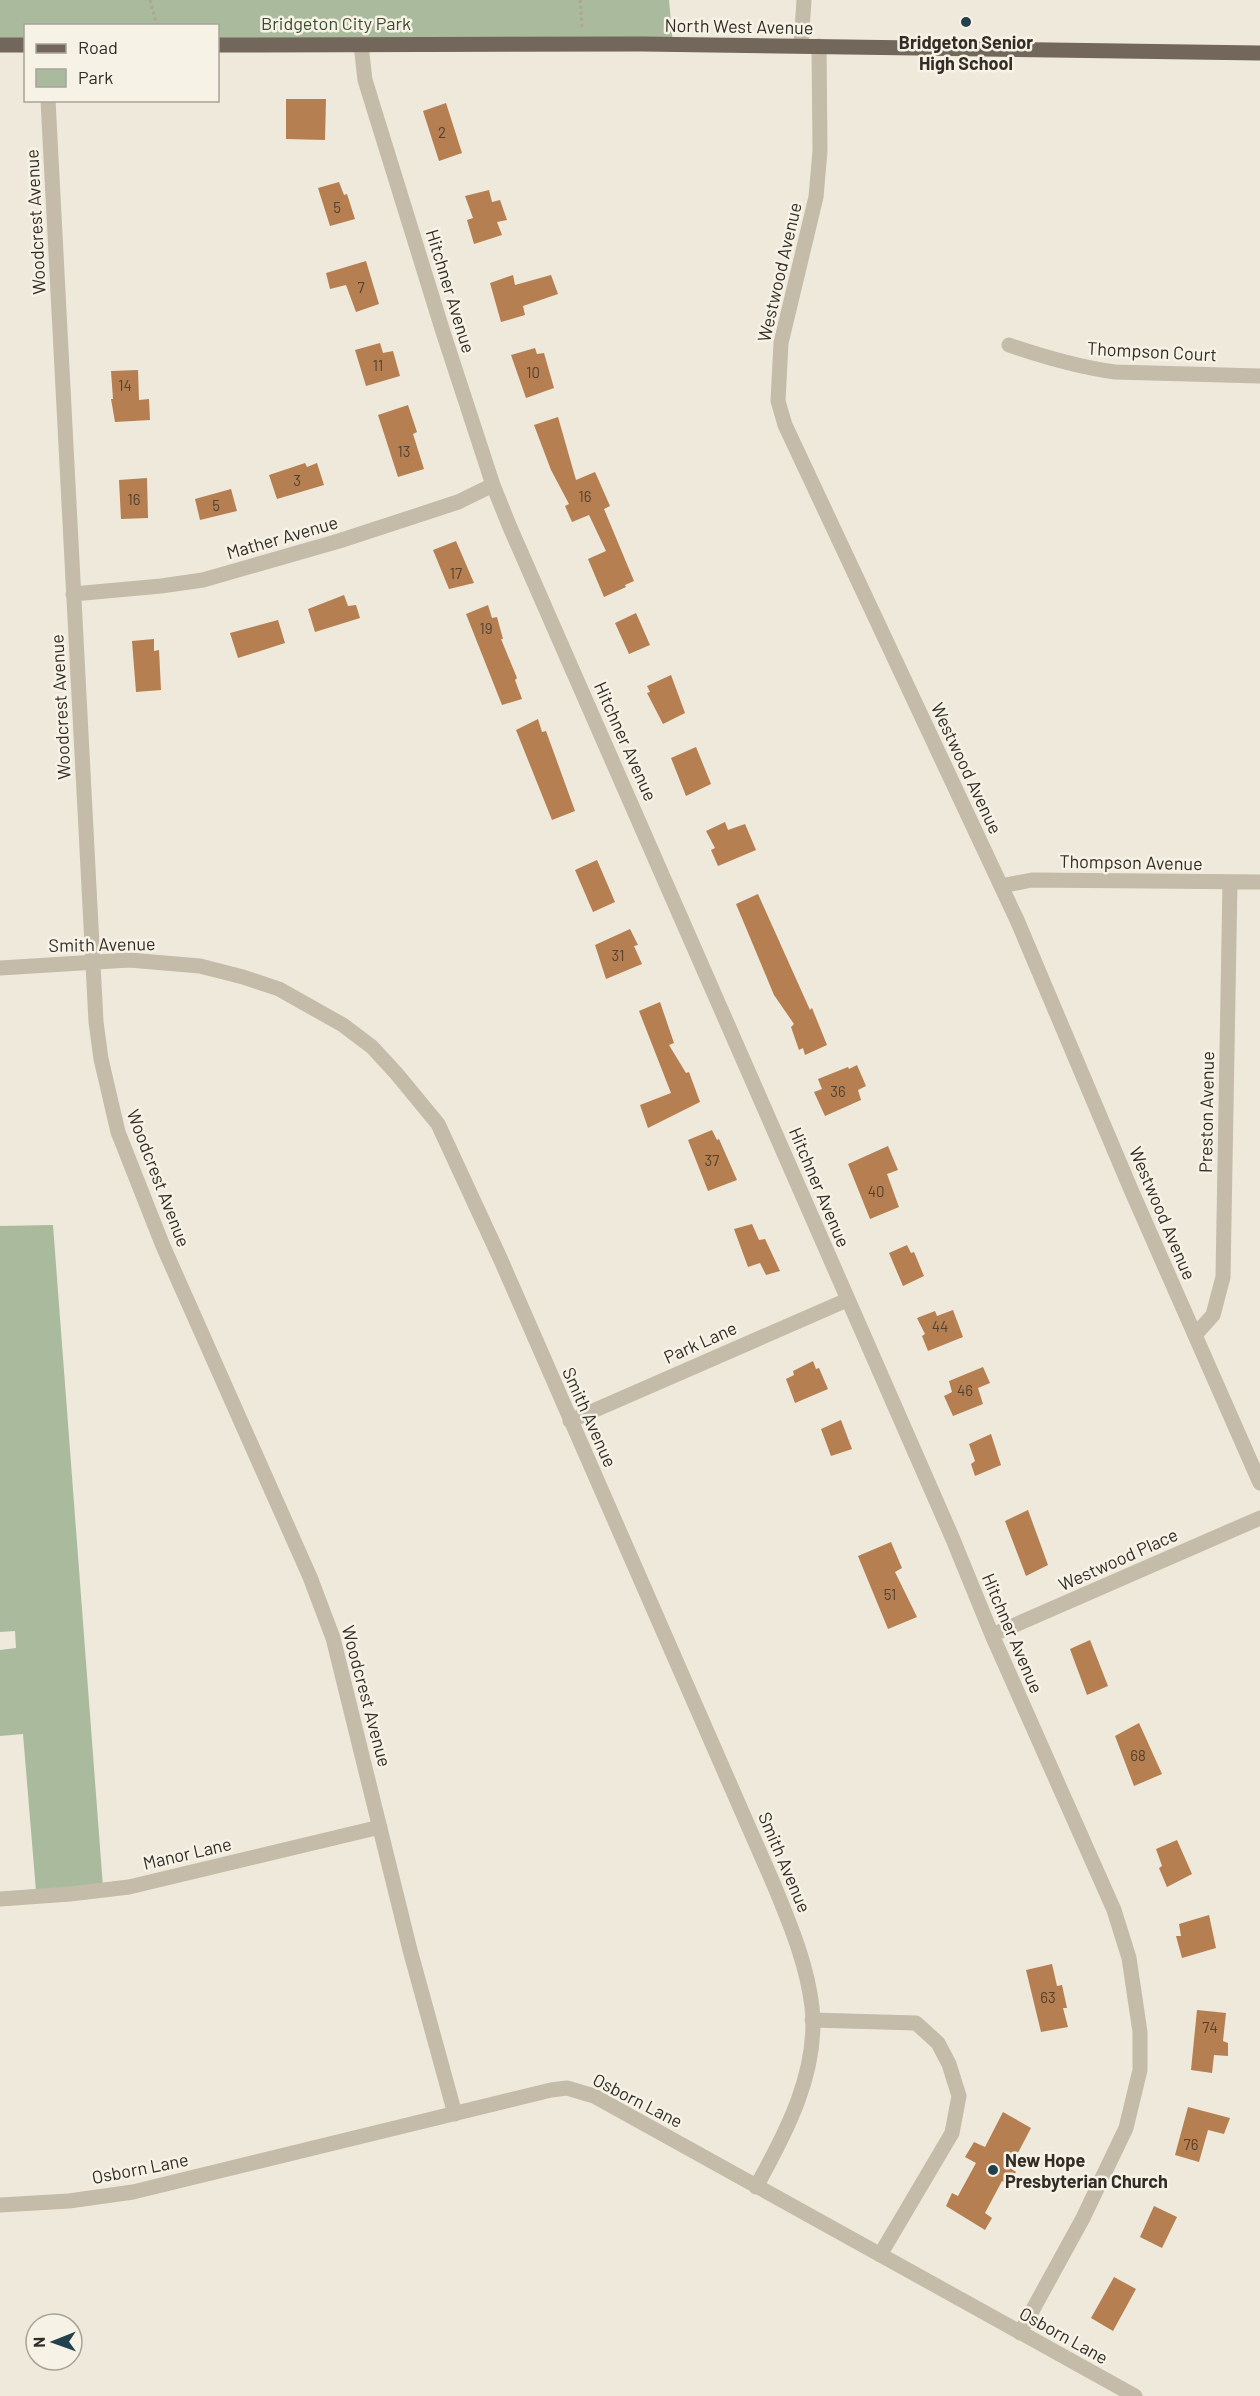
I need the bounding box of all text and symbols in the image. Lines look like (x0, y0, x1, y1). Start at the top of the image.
park label: Bridgeton City Park (261, 12, 411, 34)
street label: North West Avenue (664, 14, 814, 38)
marker: Bridgeton Senior High School (959, 15, 973, 29)
legend (24, 24, 219, 102)
place label: Bridgeton Senior High School (899, 31, 1033, 74)
text: Road (78, 36, 118, 58)
text: Park (78, 66, 113, 88)
house number: 2 (438, 123, 446, 141)
street label: Woodcrest Avenue (20, 149, 50, 295)
house number: 5 (333, 198, 341, 216)
street label: Westwood Avenue (752, 200, 806, 344)
street label: Hitchner Avenue (422, 226, 480, 356)
house number: 7 (357, 278, 365, 296)
street label: Thompson Court (1087, 337, 1217, 365)
house number: 11 (373, 356, 383, 374)
house number: 10 (526, 363, 540, 381)
house number: 14 (118, 376, 132, 394)
house number: 13 (398, 442, 410, 460)
house number: 3 (293, 471, 301, 489)
house number: 16 (579, 487, 591, 505)
house number: 16 (128, 490, 140, 508)
house number: 5 (212, 496, 220, 514)
street label: Mather Avenue (224, 511, 340, 563)
house number: 17 (450, 564, 462, 582)
house number: 19 (479, 619, 493, 637)
street label: Woodcrest Avenue (45, 634, 75, 780)
street label: Hitchner Avenue (590, 678, 662, 804)
street label: Westwood Avenue (927, 699, 1007, 837)
street label: Thompson Avenue (1059, 850, 1203, 874)
street label: Smith Avenue (48, 932, 156, 956)
house number: 31 (612, 946, 624, 964)
street label: Preston Avenue (1194, 1051, 1218, 1173)
house number: 36 (830, 1082, 846, 1100)
street label: Woodcrest Avenue (123, 1106, 195, 1250)
street label: Hitchner Avenue (785, 1124, 855, 1250)
street label: Westwood Avenue (1125, 1143, 1201, 1283)
house number: 37 (705, 1151, 719, 1169)
house number: 40 (868, 1182, 884, 1200)
street label: Park Lane (660, 1316, 740, 1368)
house number: 44 (932, 1317, 948, 1335)
street label: Smith Avenue (558, 1364, 622, 1470)
house number: 46 (957, 1381, 973, 1399)
street label: Westwood Place (1055, 1523, 1181, 1595)
street label: Hitchner Avenue (978, 1570, 1048, 1696)
house number: 51 (884, 1585, 896, 1603)
street label: Woodcrest Avenue (338, 1623, 396, 1769)
house number: 68 (1130, 1746, 1146, 1764)
street label: Smith Avenue (754, 1808, 816, 1916)
street label: Manor Lane (141, 1832, 233, 1874)
house number: 63 (1040, 1988, 1056, 2006)
house number: 74 (1202, 2018, 1218, 2036)
street label: Osborn Lane (589, 2068, 687, 2132)
house number: 76 (1184, 2135, 1198, 2153)
street label: Osborn Lane (90, 2148, 190, 2188)
place label: New Hope Presbyterian Church (1005, 2149, 1168, 2192)
marker: New Hope Presbyterian Church (986, 2163, 1000, 2177)
street label: Osborn Lane (1016, 2302, 1112, 2368)
north arrow (24, 2312, 84, 2372)
text: N (29, 2337, 48, 2348)

